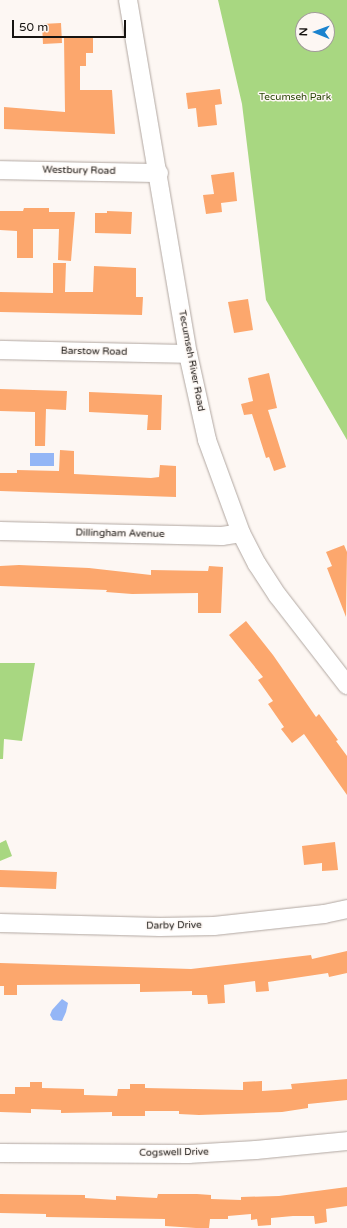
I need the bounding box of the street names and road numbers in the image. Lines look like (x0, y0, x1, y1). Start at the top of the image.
street label: Westbury Road (42, 164, 116, 178)
street label: Tecumseh River Road (175, 309, 207, 413)
street label: Barstow Road (61, 345, 127, 359)
street label: Dillingham Avenue (75, 527, 165, 541)
street label: Darby Drive (146, 920, 202, 932)
street label: Cogswell Drive (139, 1146, 209, 1160)

